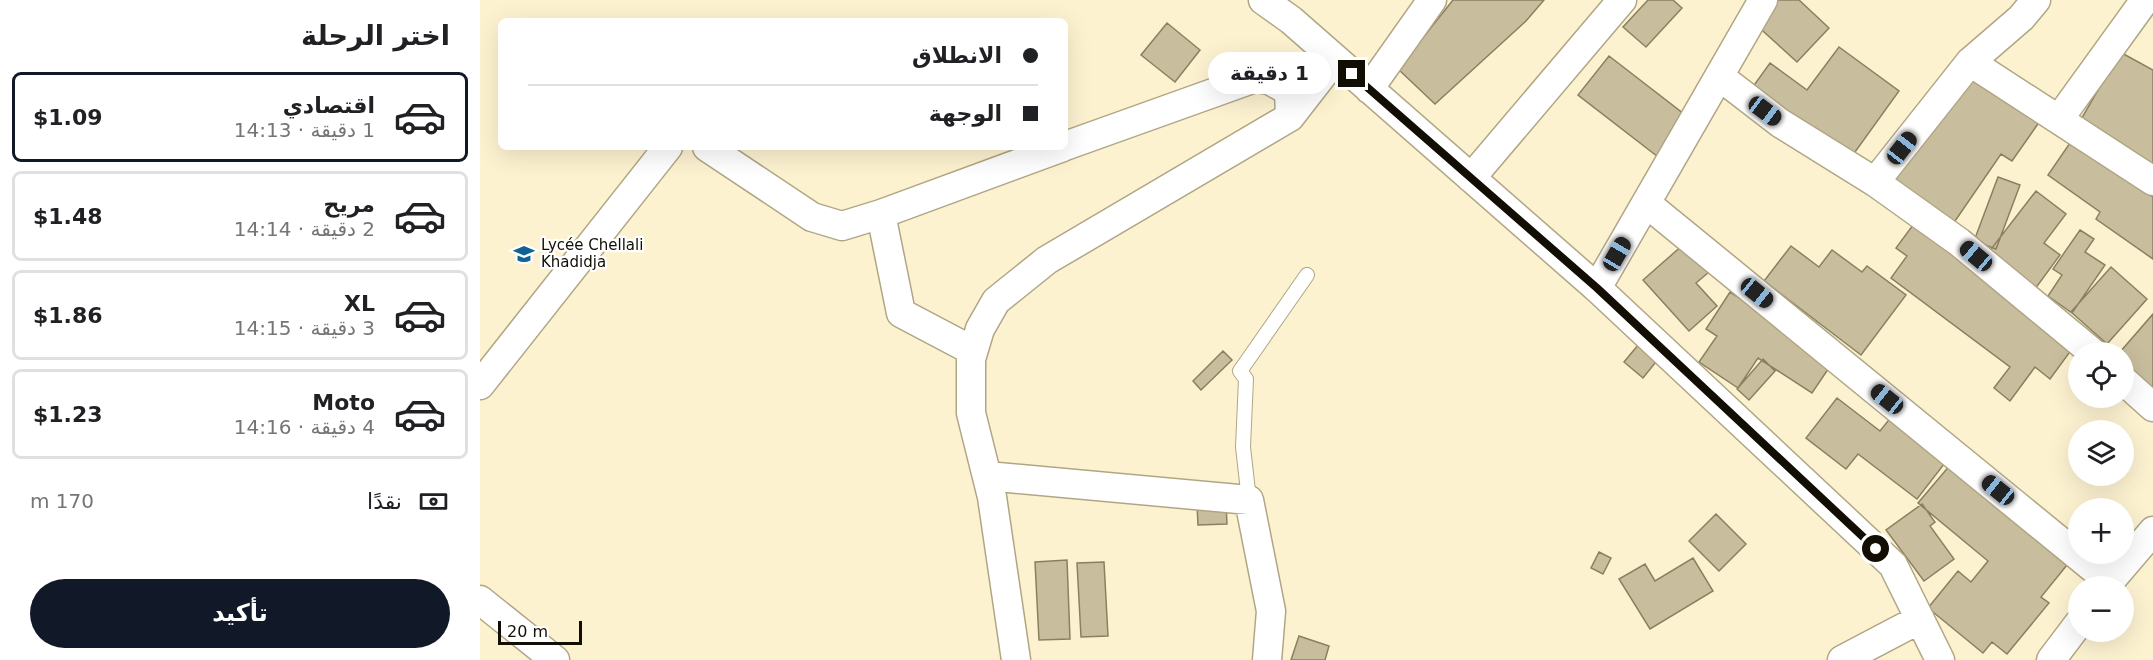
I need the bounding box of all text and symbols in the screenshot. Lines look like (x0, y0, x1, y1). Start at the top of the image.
text: اختر الرحلة (301, 20, 450, 51)
text: الانطلاق (912, 43, 1002, 68)
callout: 1 دقيقة (1208, 53, 1331, 95)
route end (1338, 60, 1365, 87)
text: 1 دقيقة (1230, 61, 1309, 85)
icon: car (393, 90, 447, 144)
text: اقتصادي (283, 93, 375, 118)
car (1745, 93, 1785, 129)
text: الوجهة (929, 101, 1002, 126)
text: $1.09 (33, 105, 103, 130)
text: 1 دقيقة · 14:13 (234, 118, 375, 142)
car (1884, 128, 1920, 168)
icon: car (393, 189, 447, 243)
text: مريح (324, 192, 375, 217)
text: $1.48 (33, 204, 103, 229)
text: 2 دقيقة · 14:14 (234, 217, 375, 241)
car (1600, 234, 1634, 274)
place label: Lycée Chellali Khadidja (541, 236, 643, 271)
car (1956, 238, 1996, 274)
school or university icon: Lycée Chellali Khadidja (512, 242, 536, 266)
car (1737, 275, 1777, 311)
icon: car (393, 288, 447, 342)
text: XL (344, 291, 375, 316)
text: $1.86 (33, 303, 103, 328)
text: 3 دقيقة · 14:15 (234, 316, 375, 340)
map controls (2068, 342, 2134, 642)
button: locate (2068, 342, 2134, 408)
car (1867, 381, 1907, 417)
icon: car (393, 387, 447, 441)
text: Moto (312, 390, 375, 415)
text: $1.23 (33, 402, 103, 427)
text: 4 دقيقة · 14:16 (234, 415, 375, 439)
button: layers (2068, 420, 2134, 486)
car (1978, 472, 2018, 508)
icon: cash (417, 485, 450, 518)
text: 170 m (30, 489, 94, 513)
text: نقدًا (367, 489, 402, 514)
button: + (2068, 498, 2134, 564)
route start (1862, 535, 1889, 562)
button: − (2068, 576, 2134, 642)
button: تأكيد (30, 579, 450, 648)
scale bar (498, 618, 582, 646)
text: 20 m (507, 622, 548, 641)

